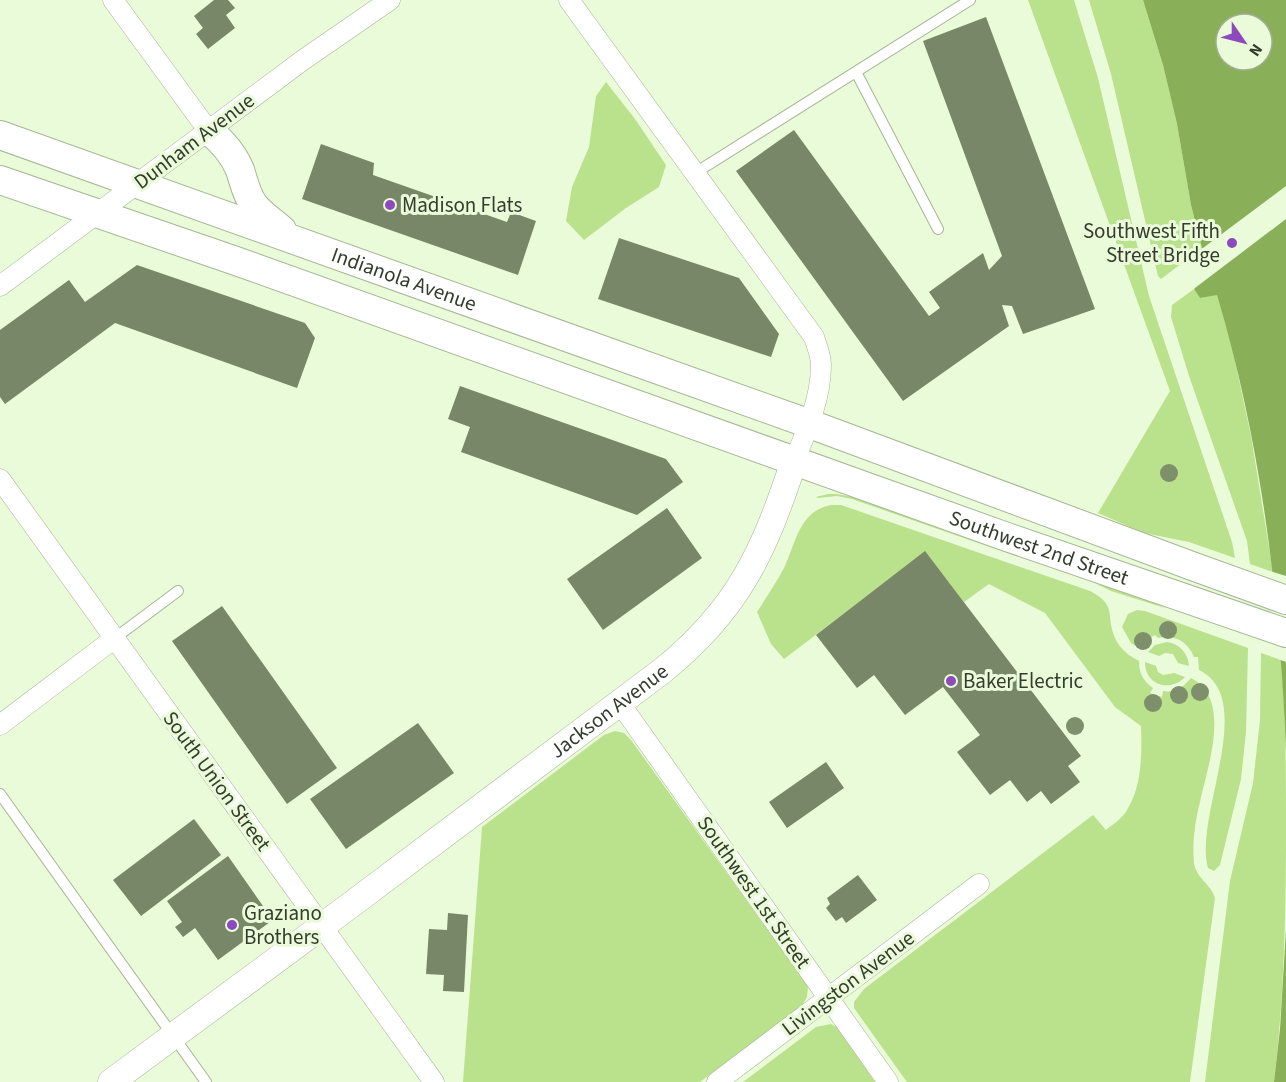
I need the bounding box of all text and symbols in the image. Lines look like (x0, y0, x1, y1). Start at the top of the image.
north arrow (1214, 12, 1274, 72)
text: N (1243, 39, 1268, 61)
street label: Dunham Avenue (127, 86, 261, 196)
place label: Madison Flats (402, 190, 522, 220)
marker: Madison Flats (383, 198, 397, 212)
place label: Southwest Fifth Street Bridge (1083, 216, 1220, 270)
marker: Southwest Fifth Street Bridge (1225, 236, 1239, 250)
street label: Indianola Avenue (327, 239, 481, 319)
street label: Southwest 2nd Street (945, 502, 1133, 593)
street label: Jackson Avenue (543, 656, 674, 765)
place label: Baker Electric (963, 666, 1084, 696)
marker: Baker Electric (944, 674, 958, 688)
street label: South Union Street (156, 705, 278, 857)
street label: Southwest 1st Street (690, 810, 818, 974)
place label: Graziano Brothers (244, 898, 322, 952)
marker: Graziano Brothers (225, 918, 239, 932)
street label: Livingston Avenue (775, 923, 921, 1043)

